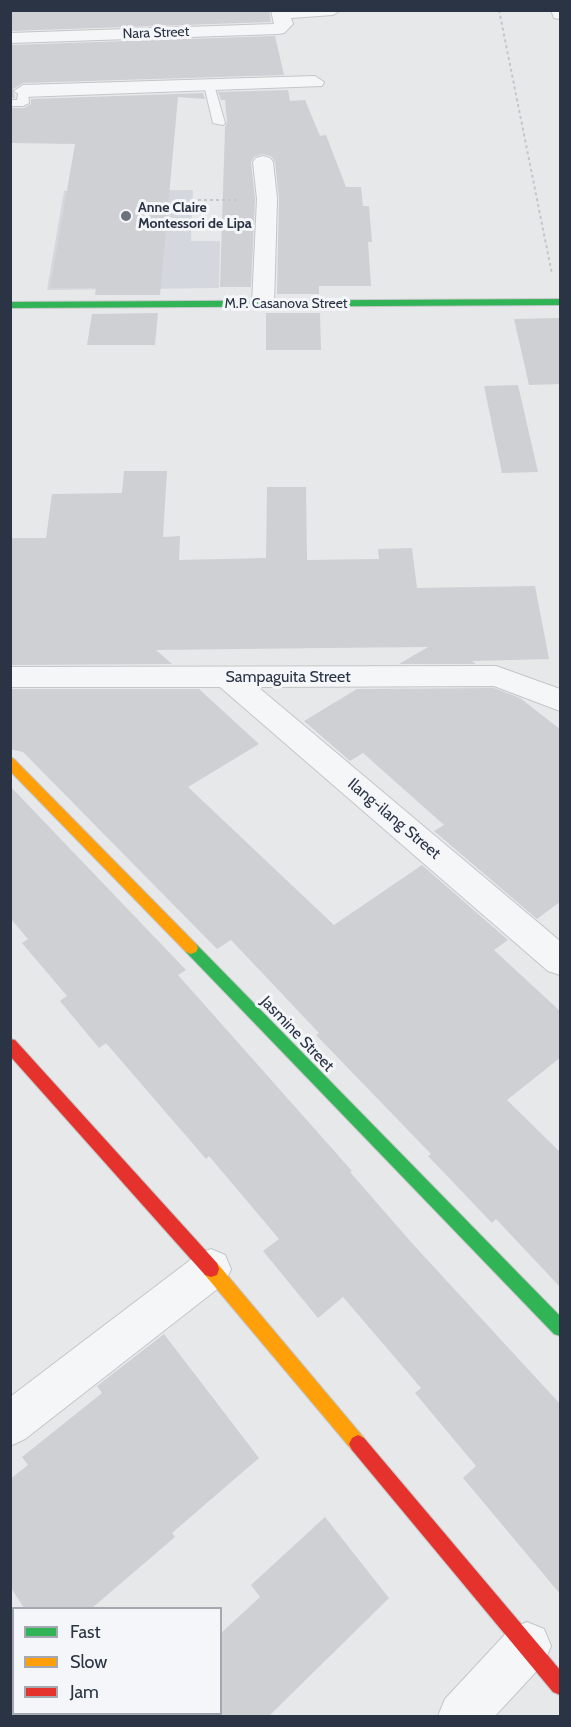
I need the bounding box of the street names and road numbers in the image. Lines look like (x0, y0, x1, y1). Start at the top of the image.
street label: Nara Street (122, 23, 190, 43)
street label: M.P. Casanova Street (224, 296, 348, 312)
street label: Sampaguita Street (225, 667, 351, 687)
street label: Ilang-ilang Street (344, 775, 444, 863)
street label: Jasmine Street (256, 992, 338, 1076)

